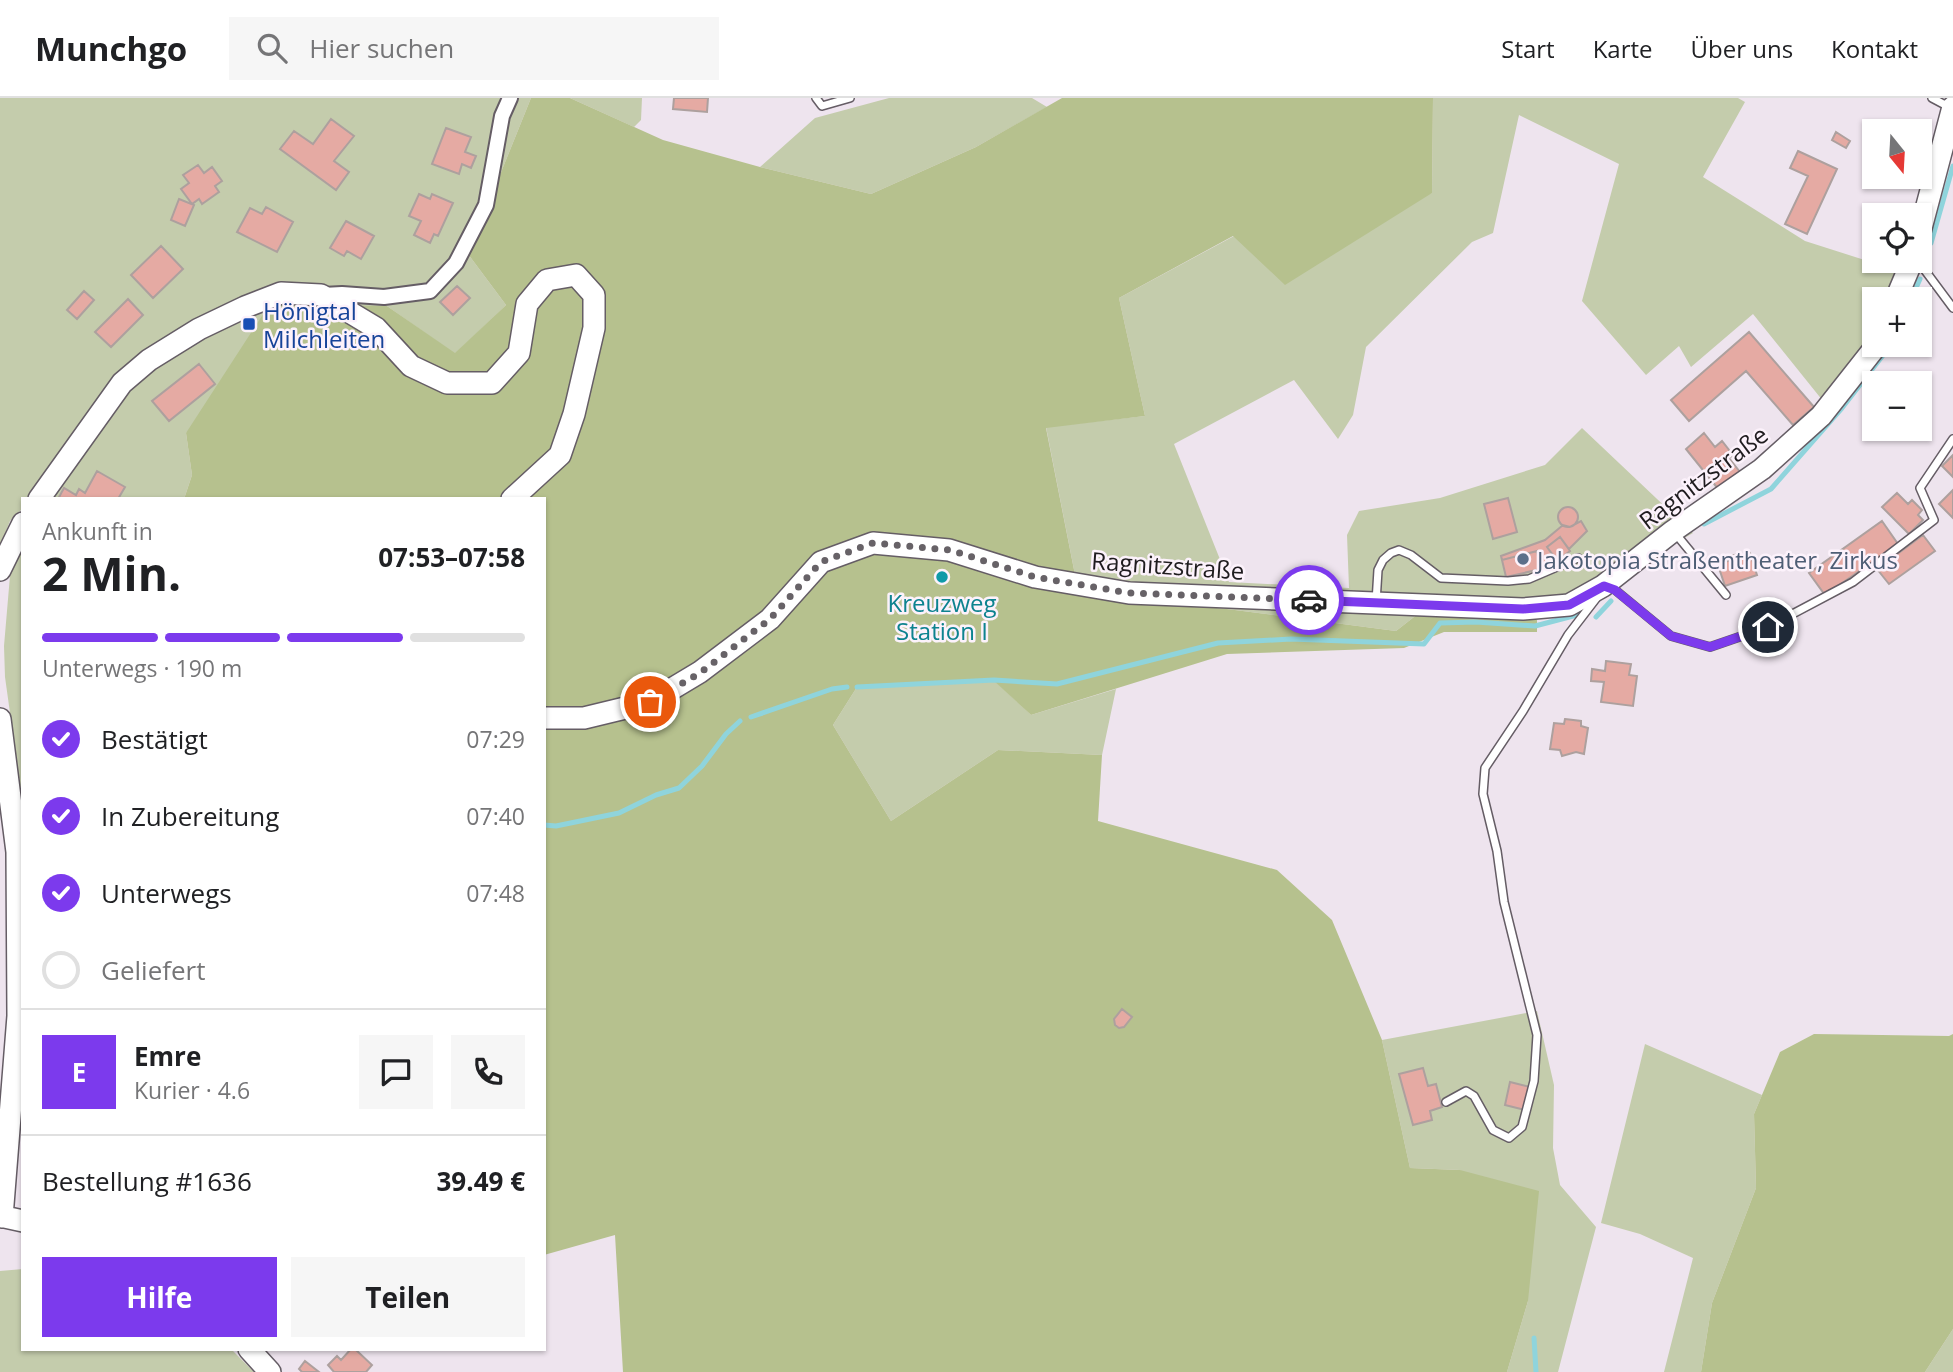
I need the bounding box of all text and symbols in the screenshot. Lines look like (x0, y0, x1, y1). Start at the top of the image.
search box (229, 17, 719, 80)
text: Munchgo (35, 26, 187, 71)
icon: search (253, 29, 291, 67)
text: Hier suchen (309, 30, 454, 66)
text: Start (1501, 32, 1555, 65)
text: Karte (1593, 32, 1653, 65)
text: Über uns (1691, 32, 1793, 65)
text: Kontakt (1831, 32, 1918, 65)
north arrow (1862, 119, 1932, 189)
map controls (1862, 119, 1932, 441)
button: locate (1862, 203, 1932, 273)
button: + (1862, 287, 1932, 357)
place label: Hönigtal Milchleiten (263, 294, 385, 355)
marker: Hönigtal Milchleiten (241, 316, 257, 332)
button: − (1862, 371, 1932, 441)
street label: Ragnitzstraße (1632, 418, 1774, 536)
text: Ankunft in (42, 515, 153, 547)
text: 07:53–07:58 (378, 539, 525, 575)
text: 2 Min. (42, 542, 181, 604)
street label: Ragnitzstraße (1090, 543, 1246, 587)
place label: Jakotopia Straßentheater, Zirkus (1535, 543, 1898, 576)
marker: Jakotopia Straßentheater, Zirkus (1515, 551, 1531, 567)
courier (1274, 565, 1344, 635)
marker: Kreuzweg Station I (934, 569, 950, 585)
icon: car (1290, 581, 1328, 619)
place label: Kreuzweg Station I (887, 586, 997, 647)
pin (1738, 597, 1798, 657)
icon: home (1749, 608, 1787, 646)
text: Unterwegs · 190 m (42, 652, 242, 684)
pin (620, 672, 680, 732)
icon: bag (631, 683, 669, 721)
icon: check (42, 720, 80, 758)
text: Bestätigt (101, 721, 208, 757)
text: 07:29 (466, 723, 525, 755)
icon: check (42, 797, 80, 835)
text: In Zubereitung (101, 798, 279, 834)
text: 07:40 (466, 800, 525, 832)
icon: check (42, 874, 80, 912)
text: Unterwegs (101, 875, 232, 911)
text: 07:48 (466, 877, 525, 909)
text: Geliefert (101, 952, 205, 988)
button: chat (359, 1035, 433, 1109)
button: phone (451, 1035, 525, 1109)
text: Emre (134, 1038, 201, 1074)
text: E (72, 1054, 86, 1090)
text: Kurier · 4.6 (134, 1074, 250, 1106)
text: Bestellung #1636 (42, 1163, 252, 1199)
text: 39.49 € (437, 1163, 525, 1199)
button: Hilfe (42, 1257, 277, 1337)
button: Teilen (291, 1257, 525, 1337)

